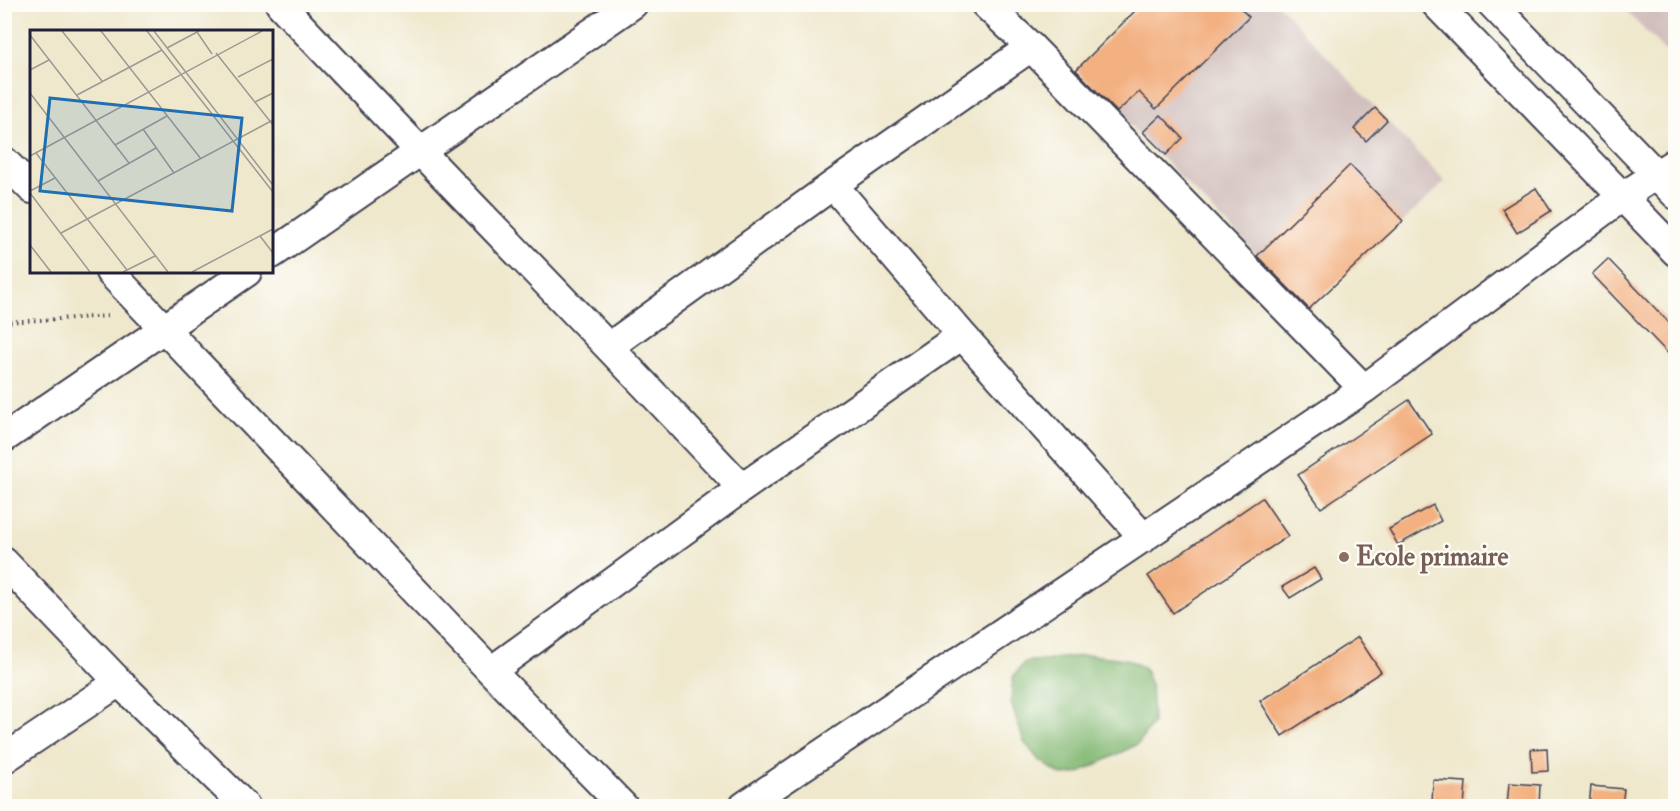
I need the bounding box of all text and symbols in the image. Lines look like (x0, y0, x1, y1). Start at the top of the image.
inset map (30, 30, 273, 273)
place label: Ecole primaire (1356, 541, 1508, 574)
marker: Ecole primaire (1337, 550, 1351, 564)

